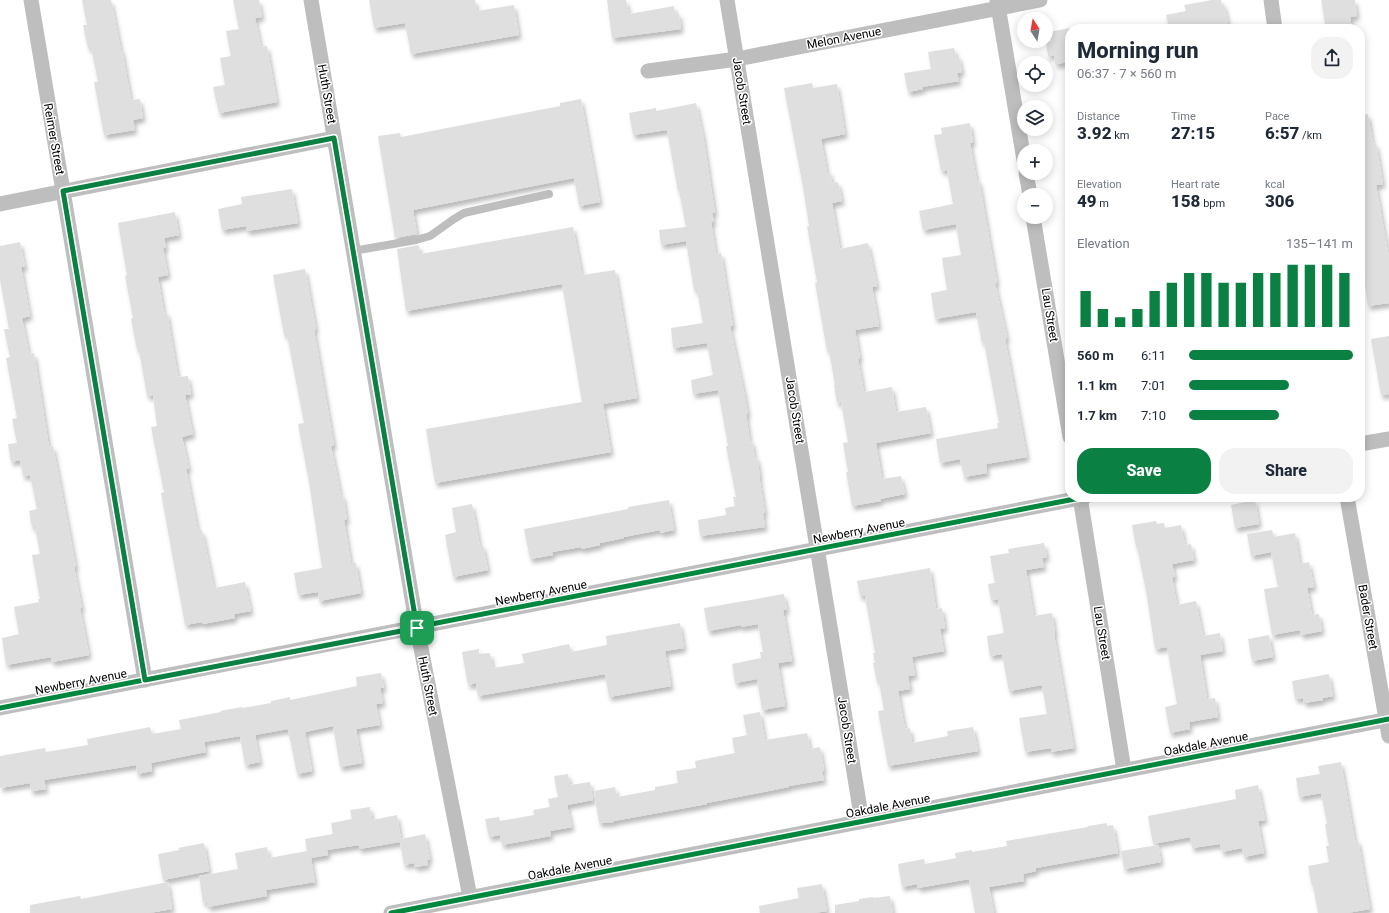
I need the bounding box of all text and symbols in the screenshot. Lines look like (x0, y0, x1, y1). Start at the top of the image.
north arrow (1017, 12, 1053, 48)
map controls (1017, 12, 1053, 224)
street label: Melon Avenue (806, 24, 882, 52)
button: share (1311, 37, 1353, 79)
text: Morning run (1077, 38, 1199, 63)
street label: Jacob Street (730, 56, 754, 126)
button: locate (1017, 56, 1053, 92)
street label: Huth Street (315, 63, 339, 125)
text: 06:37 · 7 × 560 m (1077, 66, 1176, 81)
button: layers (1017, 100, 1053, 136)
street label: Reimer Street (41, 102, 67, 176)
text: Distance (1077, 110, 1120, 123)
text: Time (1171, 110, 1196, 123)
text: Pace (1265, 110, 1289, 123)
text: 3.92 (1077, 123, 1111, 143)
text: 27:15 (1171, 123, 1215, 143)
text: 6:57 (1265, 123, 1299, 143)
text: km (1111, 129, 1129, 142)
text: /km (1299, 129, 1322, 142)
button: + (1017, 144, 1053, 180)
text: Elevation (1077, 178, 1122, 191)
text: Heart rate (1171, 178, 1220, 191)
text: kcal (1265, 178, 1285, 191)
button: − (1017, 188, 1053, 224)
text: 49 (1077, 191, 1097, 211)
text: 158 (1171, 191, 1200, 211)
text: 306 (1265, 191, 1294, 211)
text: m (1097, 197, 1109, 210)
text: bpm (1200, 197, 1225, 210)
text: Elevation (1077, 236, 1130, 251)
text: 135–141 m (1286, 236, 1353, 251)
street label: Lau Street (1039, 287, 1061, 343)
text: 560 m (1077, 348, 1114, 363)
text: 6:11 (1141, 348, 1166, 363)
street label: Jacob Street (783, 375, 807, 445)
text: 1.1 km (1077, 378, 1117, 393)
text: 7:01 (1141, 378, 1166, 393)
text: 1.7 km (1077, 408, 1117, 423)
text: 7:10 (1141, 408, 1166, 423)
button: Save (1077, 448, 1211, 494)
button: Share (1219, 448, 1353, 494)
street label: Newberry Avenue (812, 515, 906, 547)
street label: Newberry Avenue (494, 577, 588, 609)
street label: Bader Street (1355, 583, 1381, 651)
street label: Lau Street (1091, 605, 1113, 661)
pin (400, 611, 434, 645)
icon: arrive (406, 617, 428, 639)
street label: Huth Street (415, 655, 441, 717)
street label: Newberry Avenue (34, 666, 128, 698)
street label: Jacob Street (835, 695, 859, 765)
street label: Oakdale Avenue (1163, 729, 1249, 759)
street label: Oakdale Avenue (845, 791, 931, 821)
street label: Oakdale Avenue (527, 853, 613, 883)

